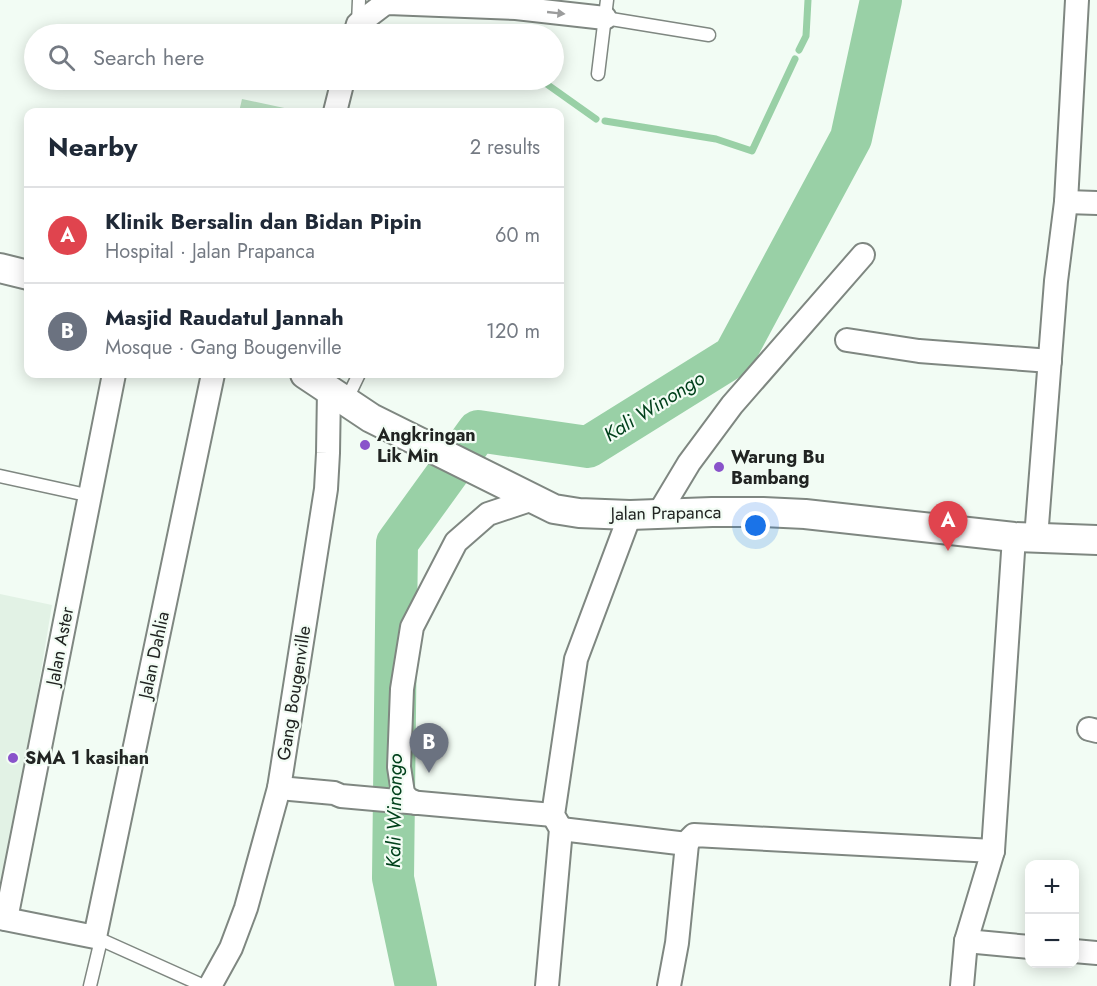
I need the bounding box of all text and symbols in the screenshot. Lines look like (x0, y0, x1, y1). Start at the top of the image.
one-way arrow (547, 8, 566, 18)
search box (24, 24, 564, 90)
icon: search (45, 41, 78, 74)
text: Search here (93, 41, 204, 73)
text: Nearby (48, 128, 137, 166)
text: 2 results (470, 133, 540, 162)
text: Klinik Bersalin dan Bidan Pipin (105, 205, 422, 237)
text: A (60, 221, 75, 250)
text: 60 m (495, 221, 540, 250)
text: Hospital · Jalan Prapanca (105, 237, 315, 266)
text: Masjid Raudatul Jannah (105, 301, 344, 333)
text: B (61, 317, 74, 346)
text: 120 m (486, 317, 540, 346)
text: Mosque · Gang Bougenville (105, 333, 342, 362)
water label: Kali Winongo (598, 364, 711, 449)
place label: Angkringan Lik Min (376, 422, 476, 469)
marker: Angkringan Lik Min (358, 438, 372, 452)
place label: Warung Bu Bambang (731, 444, 825, 491)
marker: Warung Bu Bambang (712, 460, 726, 474)
street label: Jalan Prapanca (608, 499, 722, 527)
pin: A (928, 502, 968, 551)
your location (741, 511, 770, 540)
street label: Jalan Aster (39, 604, 81, 689)
street label: Jalan Dahlia (132, 609, 176, 703)
street label: Gang Bougenville (271, 624, 317, 762)
pin: B (410, 724, 448, 773)
place label: SMA 1 kasihan (25, 745, 149, 771)
marker: SMA 1 kasihan (6, 751, 20, 765)
water label: Kali Winongo (379, 753, 410, 868)
map controls (1025, 860, 1079, 968)
button: + (1025, 860, 1079, 914)
button: − (1025, 914, 1079, 968)

